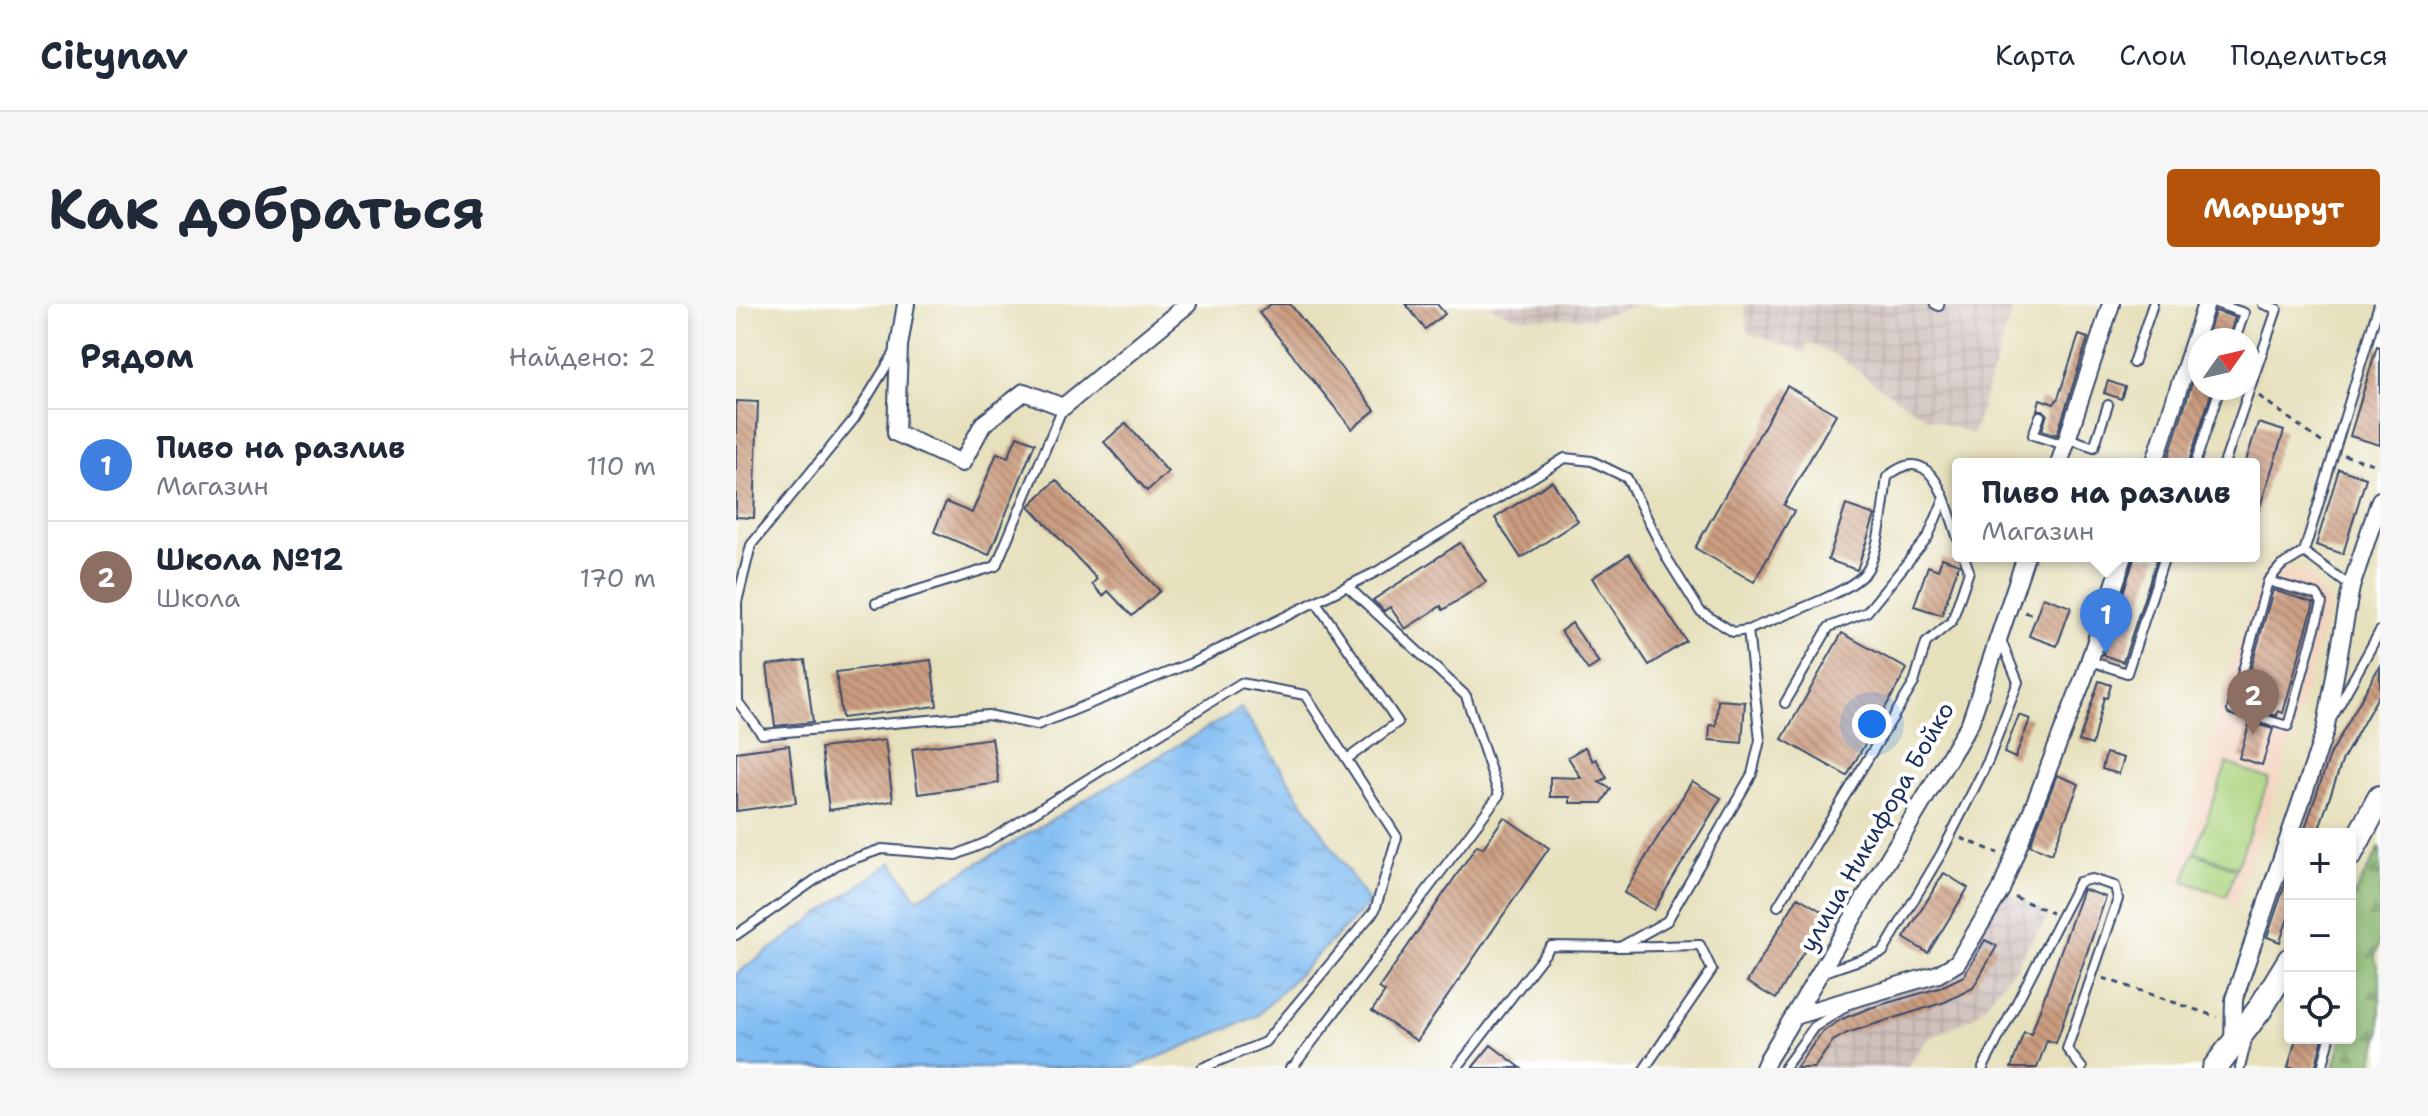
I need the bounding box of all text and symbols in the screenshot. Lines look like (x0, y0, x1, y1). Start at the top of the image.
text: Citynav (40, 30, 188, 81)
text: Карта (1995, 36, 2075, 74)
text: Слои (2119, 36, 2186, 74)
text: Поделиться (2230, 36, 2388, 74)
button: Маршрут (2167, 169, 2380, 247)
text: Как добраться (48, 171, 485, 246)
north arrow (2188, 328, 2260, 400)
text: Рядом (80, 333, 194, 379)
text: Найдено: 2 (509, 339, 656, 374)
text: Пиво на разлив (156, 427, 405, 468)
text: 1 (100, 448, 112, 483)
text: 110 m (586, 448, 656, 483)
popup (1952, 458, 2260, 562)
text: Магазин (156, 468, 269, 503)
text: Пиво на разлив (1982, 472, 2230, 513)
text: Магазин (1982, 513, 2094, 548)
text: Школа №12 (156, 539, 343, 580)
text: 2 (97, 560, 115, 595)
text: 170 m (579, 560, 656, 595)
text: Школа (156, 580, 240, 615)
pin: 1 (2080, 588, 2132, 654)
pin: 2 (2227, 669, 2279, 735)
street label: улица Никифора Бойко (1792, 696, 1962, 958)
your location (1852, 704, 1892, 744)
map controls (2284, 828, 2356, 1044)
button: + (2284, 828, 2356, 900)
button: − (2284, 900, 2356, 972)
button: locate (2284, 972, 2356, 1044)

